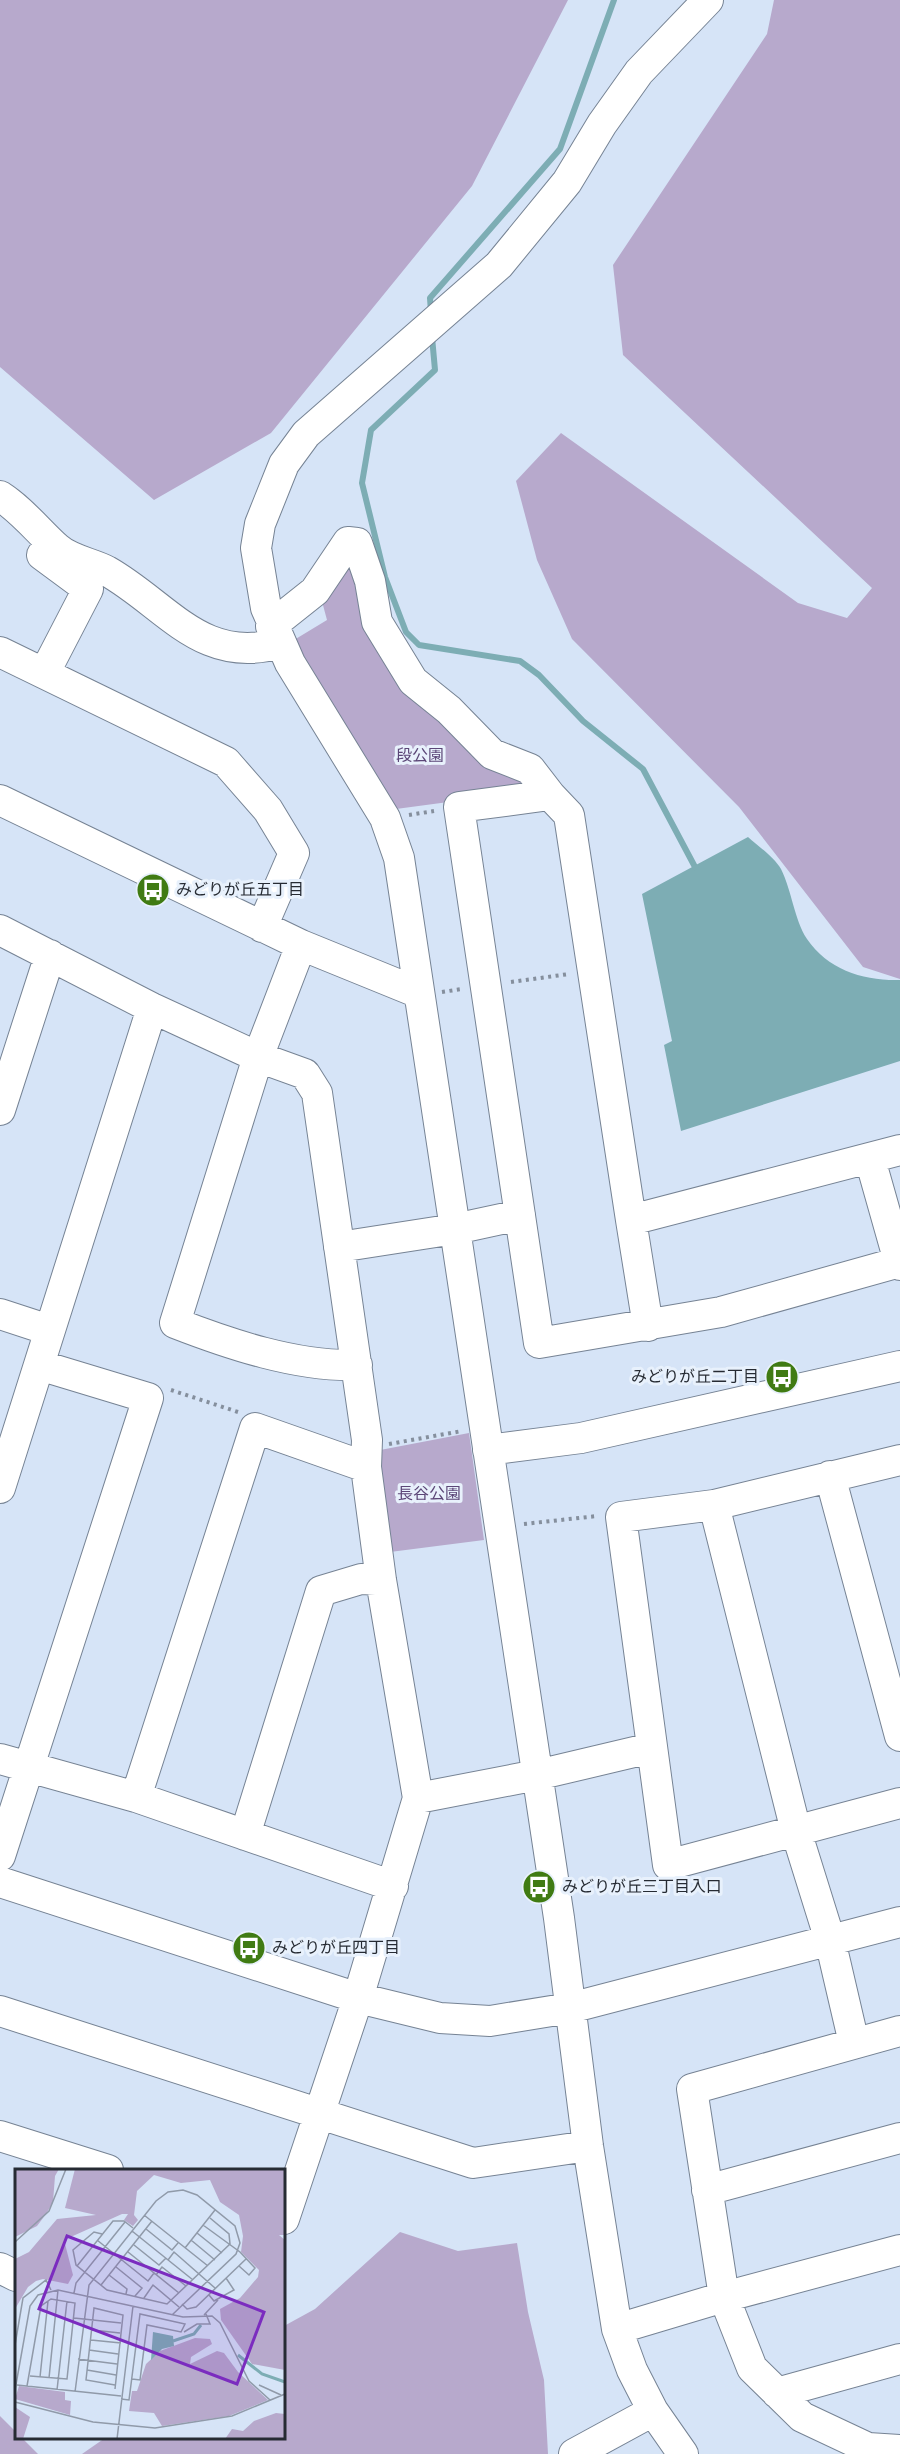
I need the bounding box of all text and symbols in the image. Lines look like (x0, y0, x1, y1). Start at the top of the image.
park label: 段公園 (396, 746, 444, 766)
bus stop icon: みどりが丘五丁目 (135, 872, 171, 908)
place label: みどりが丘五丁目 (176, 880, 304, 900)
bus stop icon: みどりが丘二丁目 (764, 1359, 800, 1395)
place label: みどりが丘二丁目 (631, 1367, 759, 1387)
park label: 長谷公園 (397, 1484, 461, 1504)
bus stop icon: みどりが丘三丁目入口 (521, 1869, 557, 1905)
place label: みどりが丘三丁目入口 (562, 1877, 722, 1897)
bus stop icon: みどりが丘四丁目 (231, 1930, 267, 1966)
place label: みどりが丘四丁目 (272, 1938, 400, 1958)
inset map (15, 2169, 285, 2439)

